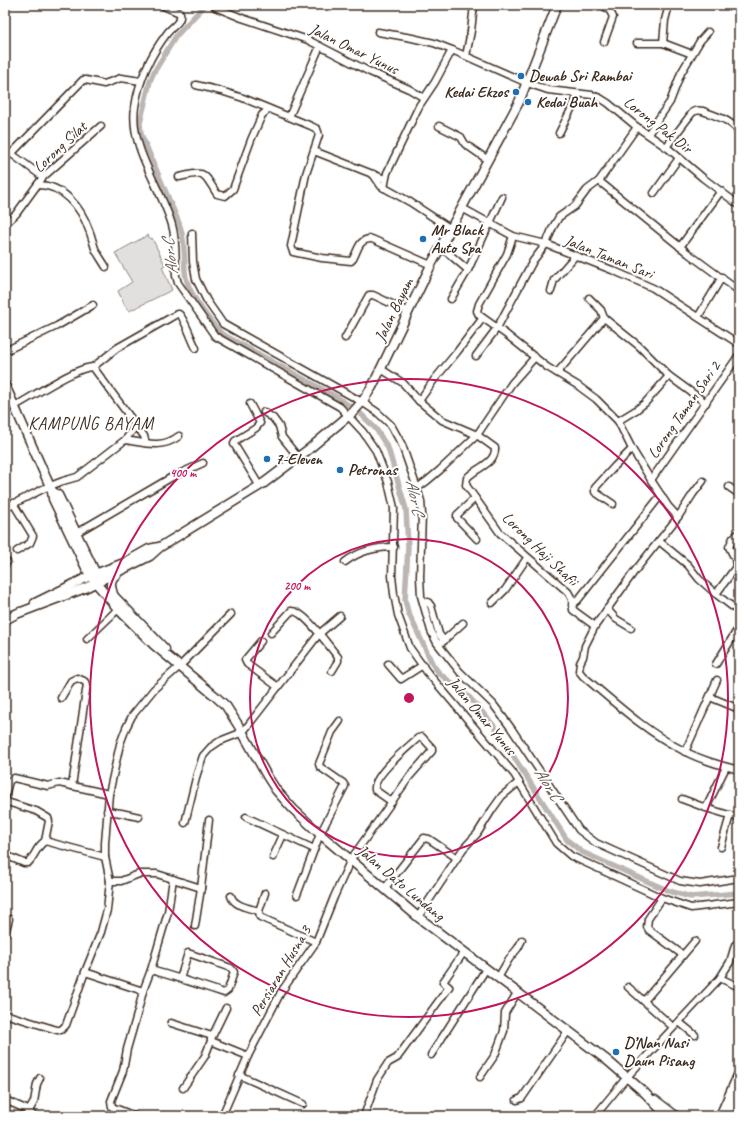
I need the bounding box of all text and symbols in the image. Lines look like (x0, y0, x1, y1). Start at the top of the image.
street label: Jalan Omar Yunus (305, 18, 403, 80)
place label: Dewab Sri Rambai (529, 66, 634, 86)
marker: Dewab Sri Rambai (516, 71, 526, 81)
place label: Kedai Ekzos (444, 82, 509, 102)
marker: Kedai Ekzos (511, 87, 521, 97)
place label: Kedai Buah (536, 92, 599, 112)
street label: Lorong Pak Dir (620, 92, 697, 159)
marker: Kedai Buah (523, 97, 533, 107)
street label: Lorong Silat (29, 116, 92, 177)
place label: Mr Black Auto Spa (431, 220, 485, 258)
street label: Jalan Taman Sari (561, 230, 658, 285)
water label: Alor C (157, 233, 183, 276)
marker: Mr Black Auto Spa (418, 234, 428, 244)
street label: Jalan Bayam (370, 273, 419, 346)
street label: Lorong Taman Sari 2 (643, 356, 726, 462)
district label: KAMPUNG BAYAM (28, 413, 155, 434)
place label: 7-Eleven (275, 449, 324, 469)
marker: 7-Eleven (262, 454, 272, 464)
place label: Petronas (348, 460, 398, 480)
text: 400 m (170, 465, 197, 481)
marker: Petronas (335, 465, 345, 475)
water label: Alor C (401, 477, 430, 521)
street label: Lorong Haji Shafii (498, 508, 584, 592)
text: 200 m (284, 578, 311, 594)
street label: Jalan Omar Yunus (443, 672, 522, 761)
centre of rings (402, 691, 416, 705)
water label: Alor C (529, 763, 569, 809)
street label: Jalan Dato Lundang (352, 840, 450, 926)
street label: Persiaran Husna 3 (246, 921, 317, 1020)
place label: D’Nan Nasi Daun Pisang (624, 1033, 695, 1071)
marker: D’Nan Nasi Daun Pisang (611, 1047, 621, 1057)

